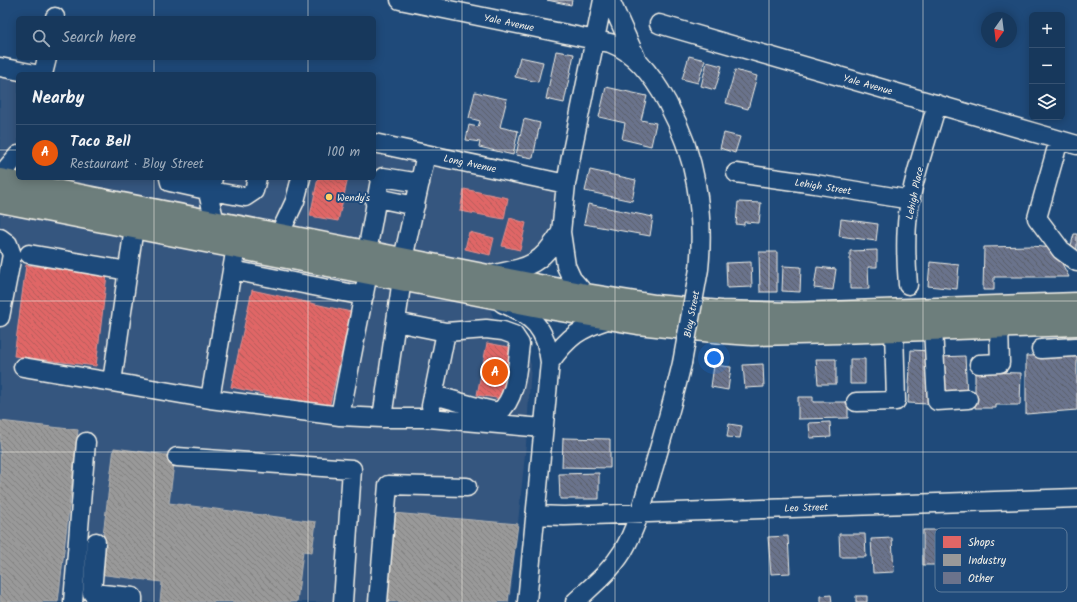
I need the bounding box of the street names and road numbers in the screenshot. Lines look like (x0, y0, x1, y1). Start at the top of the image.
street label: Yale Avenue (482, 10, 536, 36)
street label: Yale Avenue (841, 70, 895, 100)
street label: Long Avenue (442, 151, 498, 177)
street label: Lehigh Place (902, 165, 928, 221)
street label: Lehigh Street (793, 175, 852, 199)
street label: Bloy Street (680, 289, 704, 339)
street label: Leo Street (784, 499, 828, 517)

